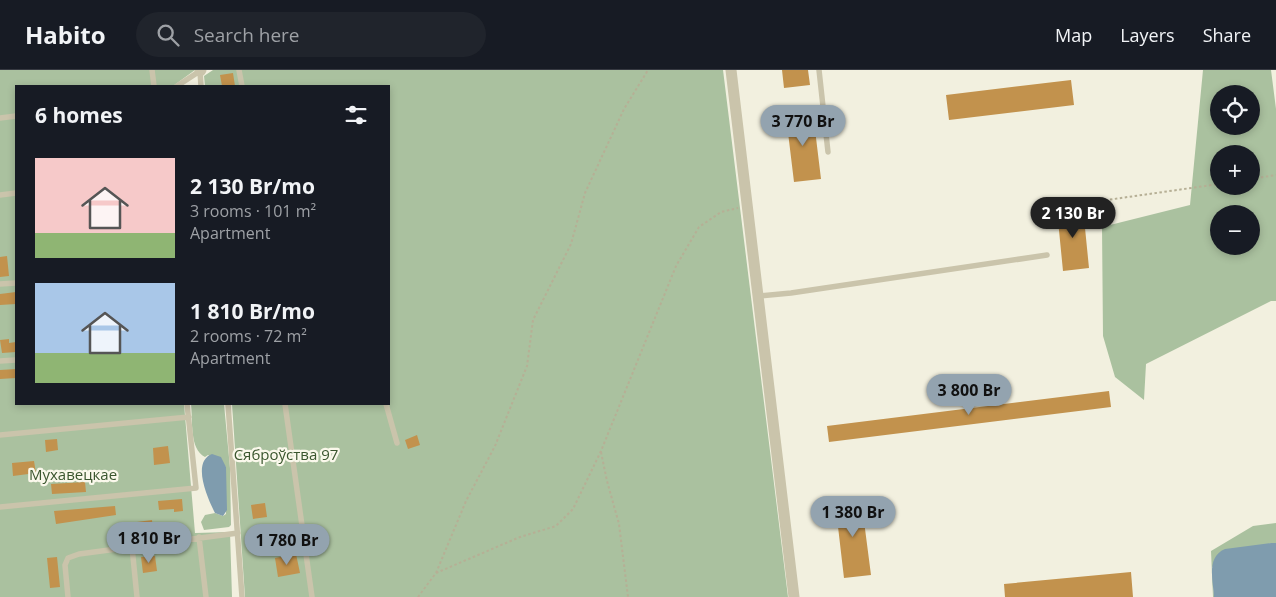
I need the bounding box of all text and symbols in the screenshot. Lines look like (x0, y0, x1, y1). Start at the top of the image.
search box (136, 12, 486, 57)
text: Habito (25, 18, 106, 51)
icon: search (154, 21, 182, 49)
text: Search here (194, 22, 300, 48)
text: Map (1055, 23, 1092, 47)
text: Layers (1120, 23, 1175, 47)
text: Share (1203, 23, 1251, 47)
map controls (1210, 85, 1260, 255)
button: locate (1210, 85, 1260, 135)
text: 6 homes (35, 101, 123, 129)
icon: filters (342, 101, 370, 129)
pin: 3 770 Br (751, 104, 855, 147)
text: 3 770 Br (772, 110, 834, 132)
button: + (1210, 145, 1260, 195)
text: 2 130 Br/mo (190, 172, 315, 200)
icon: home (75, 178, 135, 238)
pin: 2 130 Br (1021, 196, 1125, 239)
text: 3 rooms · 101 m² (190, 200, 316, 222)
text: 2 130 Br (1042, 202, 1104, 224)
button: − (1210, 205, 1260, 255)
text: Apartment (190, 222, 270, 244)
text: 1 810 Br/mo (190, 297, 315, 325)
icon: home (75, 303, 135, 363)
text: 2 rooms · 72 m² (190, 325, 307, 347)
text: Apartment (190, 347, 270, 369)
pin: 3 800 Br (917, 374, 1021, 416)
text: 3 800 Br (938, 379, 1000, 401)
park label: Сяброўства 97 (234, 444, 338, 464)
park label: Мухавецкае (29, 464, 117, 484)
pin: 1 380 Br (801, 496, 905, 538)
text: 1 380 Br (822, 501, 884, 523)
pin: 1 810 Br (97, 522, 201, 564)
pin: 1 780 Br (235, 524, 339, 566)
text: 1 810 Br (118, 527, 180, 549)
text: 1 780 Br (256, 529, 318, 551)

